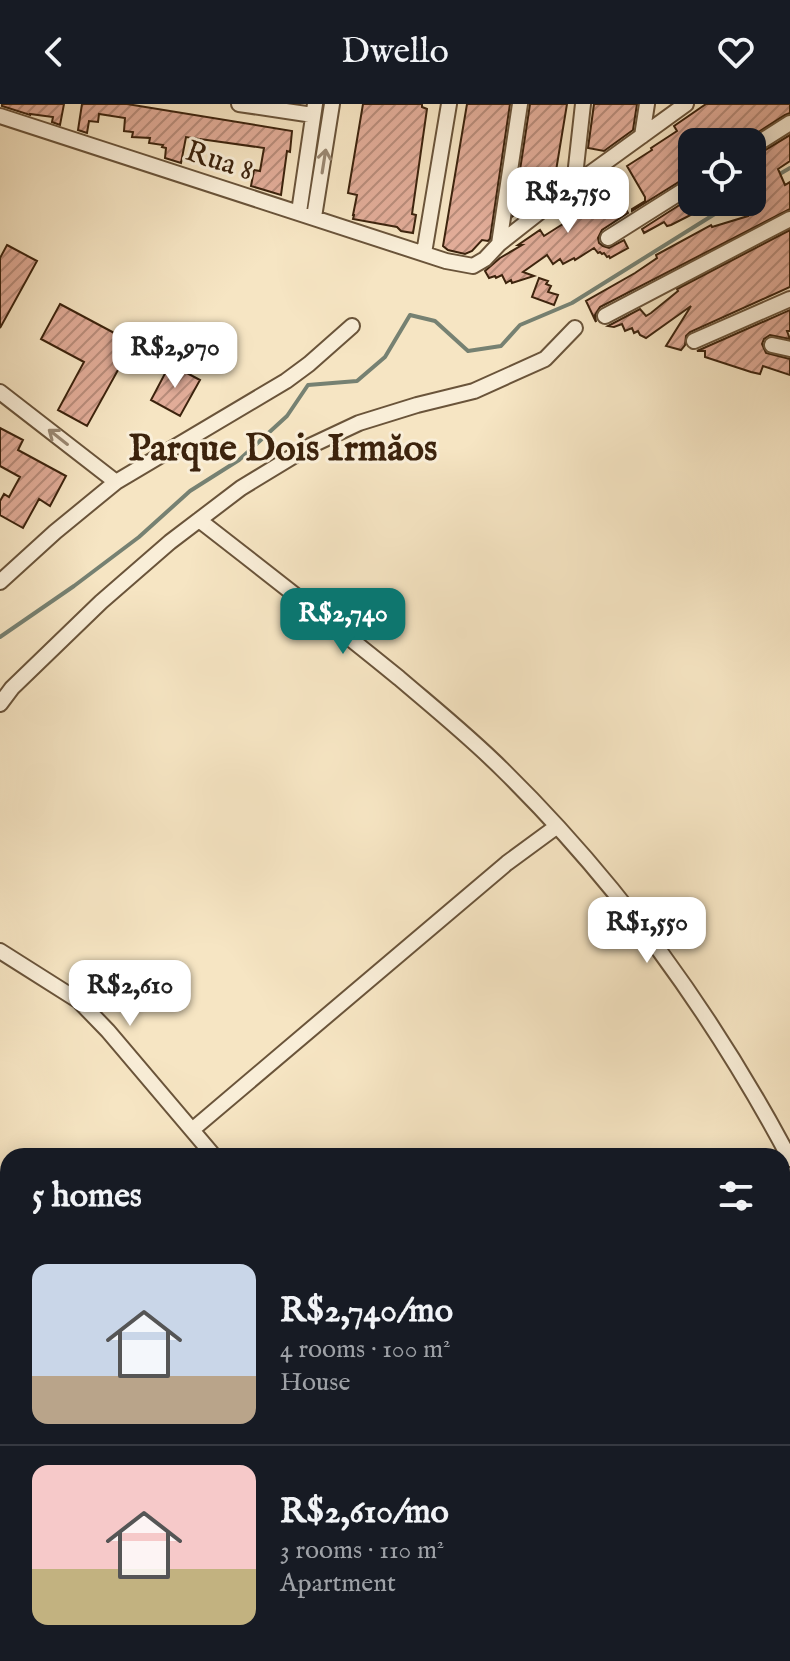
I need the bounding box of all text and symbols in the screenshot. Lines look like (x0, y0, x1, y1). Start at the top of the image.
text: Dwello (341, 29, 449, 75)
icon: back (32, 30, 76, 74)
icon: heart (714, 30, 758, 74)
map controls (678, 128, 766, 216)
button: locate (678, 128, 766, 216)
street label: Rua 8 (180, 133, 258, 191)
one-way arrow (317, 149, 332, 174)
pin: R$2,750 (494, 167, 642, 235)
text: R$2,750 (525, 176, 611, 209)
pin: R$2,970 (101, 322, 249, 390)
text: R$2,970 (130, 331, 220, 364)
district label: Parque Dois Irmăos (129, 426, 437, 474)
one-way arrow (48, 428, 69, 446)
pin: R$2,740 (269, 588, 417, 656)
text: R$2,740 (298, 597, 388, 630)
pin: R$1,550 (573, 897, 721, 965)
text: R$1,550 (606, 906, 688, 939)
pin: R$2,610 (56, 960, 204, 1028)
text: R$2,610 (87, 969, 173, 1002)
icon: filters (714, 1174, 758, 1218)
text: 5 homes (32, 1175, 142, 1218)
text: R$2,740/mo (280, 1290, 453, 1333)
icon: home (96, 1296, 192, 1392)
text: 4 rooms · 100 m² (280, 1333, 450, 1366)
text: House (280, 1366, 350, 1399)
text: R$2,610/mo (280, 1491, 449, 1534)
icon: home (96, 1497, 192, 1593)
text: 3 rooms · 110 m² (280, 1534, 444, 1567)
text: Apartment (280, 1567, 396, 1600)

